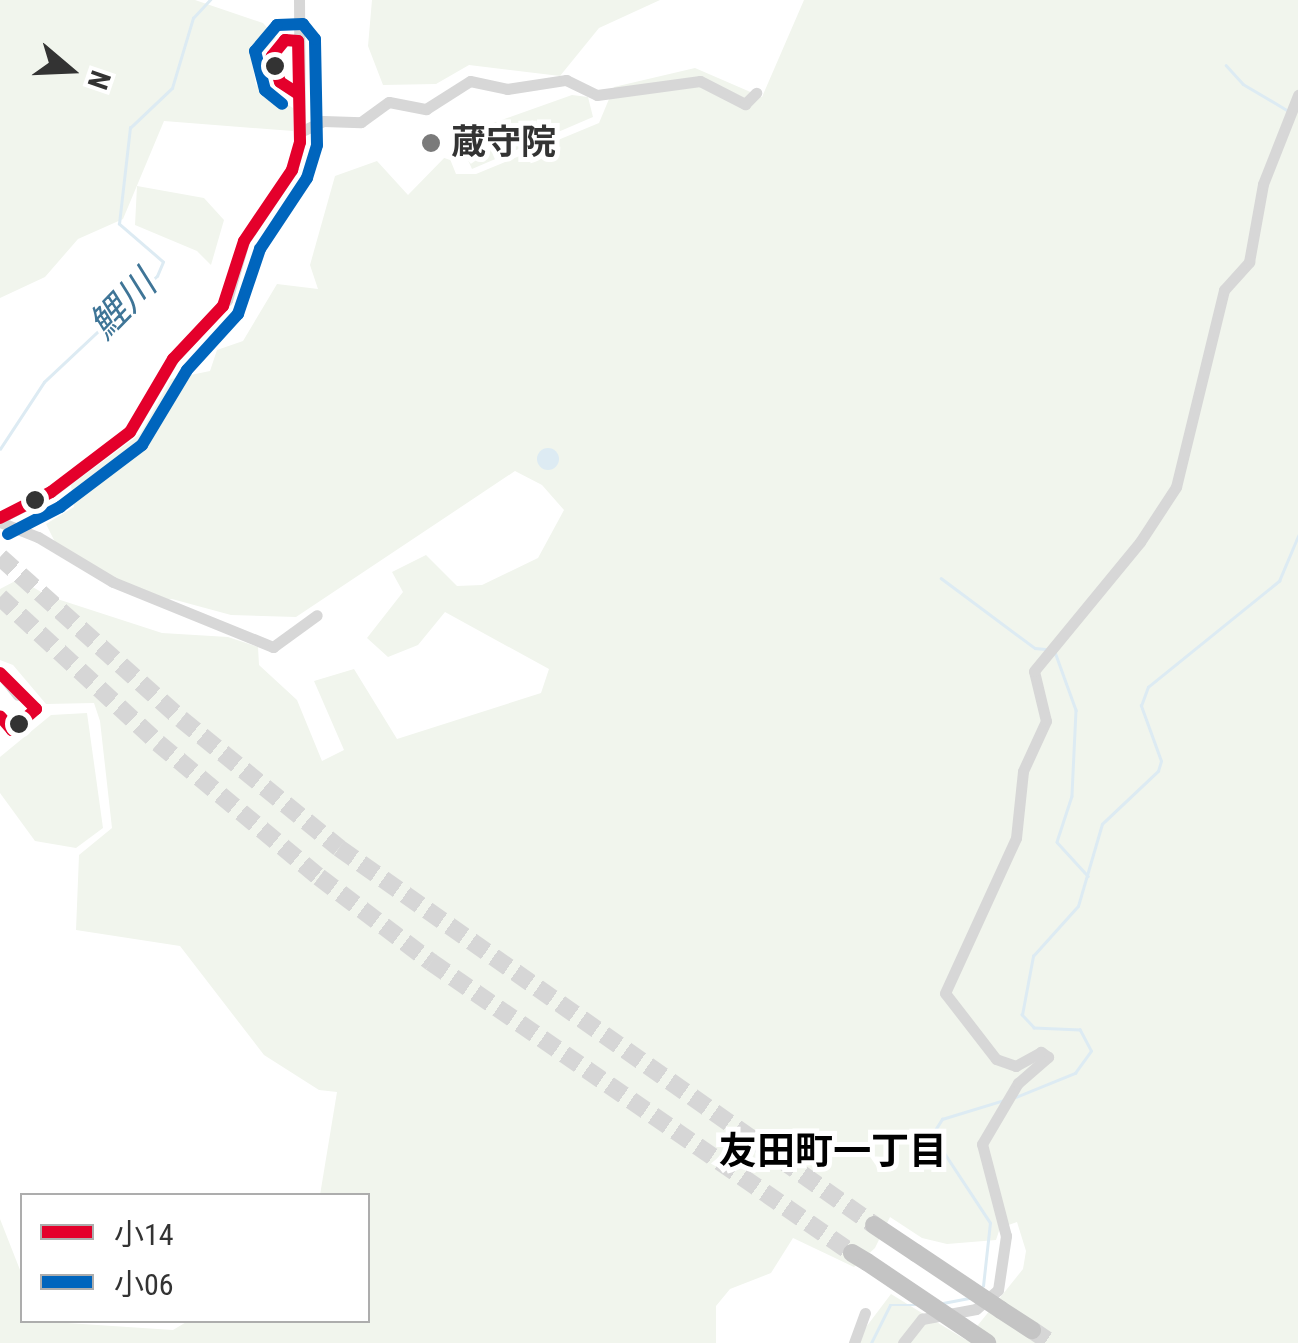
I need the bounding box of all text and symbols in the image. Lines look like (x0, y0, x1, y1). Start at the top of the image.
north arrow (20, 20, 120, 120)
unlabelled marker (265, 56, 285, 76)
text: N (80, 66, 117, 93)
place label: 蔵守院 (451, 122, 556, 164)
marker: 蔵守院 (420, 132, 442, 154)
water label: 鯉川 (80, 262, 166, 348)
unlabelled marker (25, 490, 45, 510)
unlabelled marker (9, 714, 29, 734)
district label: 友田町一丁目 (719, 1129, 947, 1175)
legend (20, 1193, 370, 1323)
text: 小14 (114, 1217, 174, 1252)
text: 小06 (114, 1267, 174, 1302)

